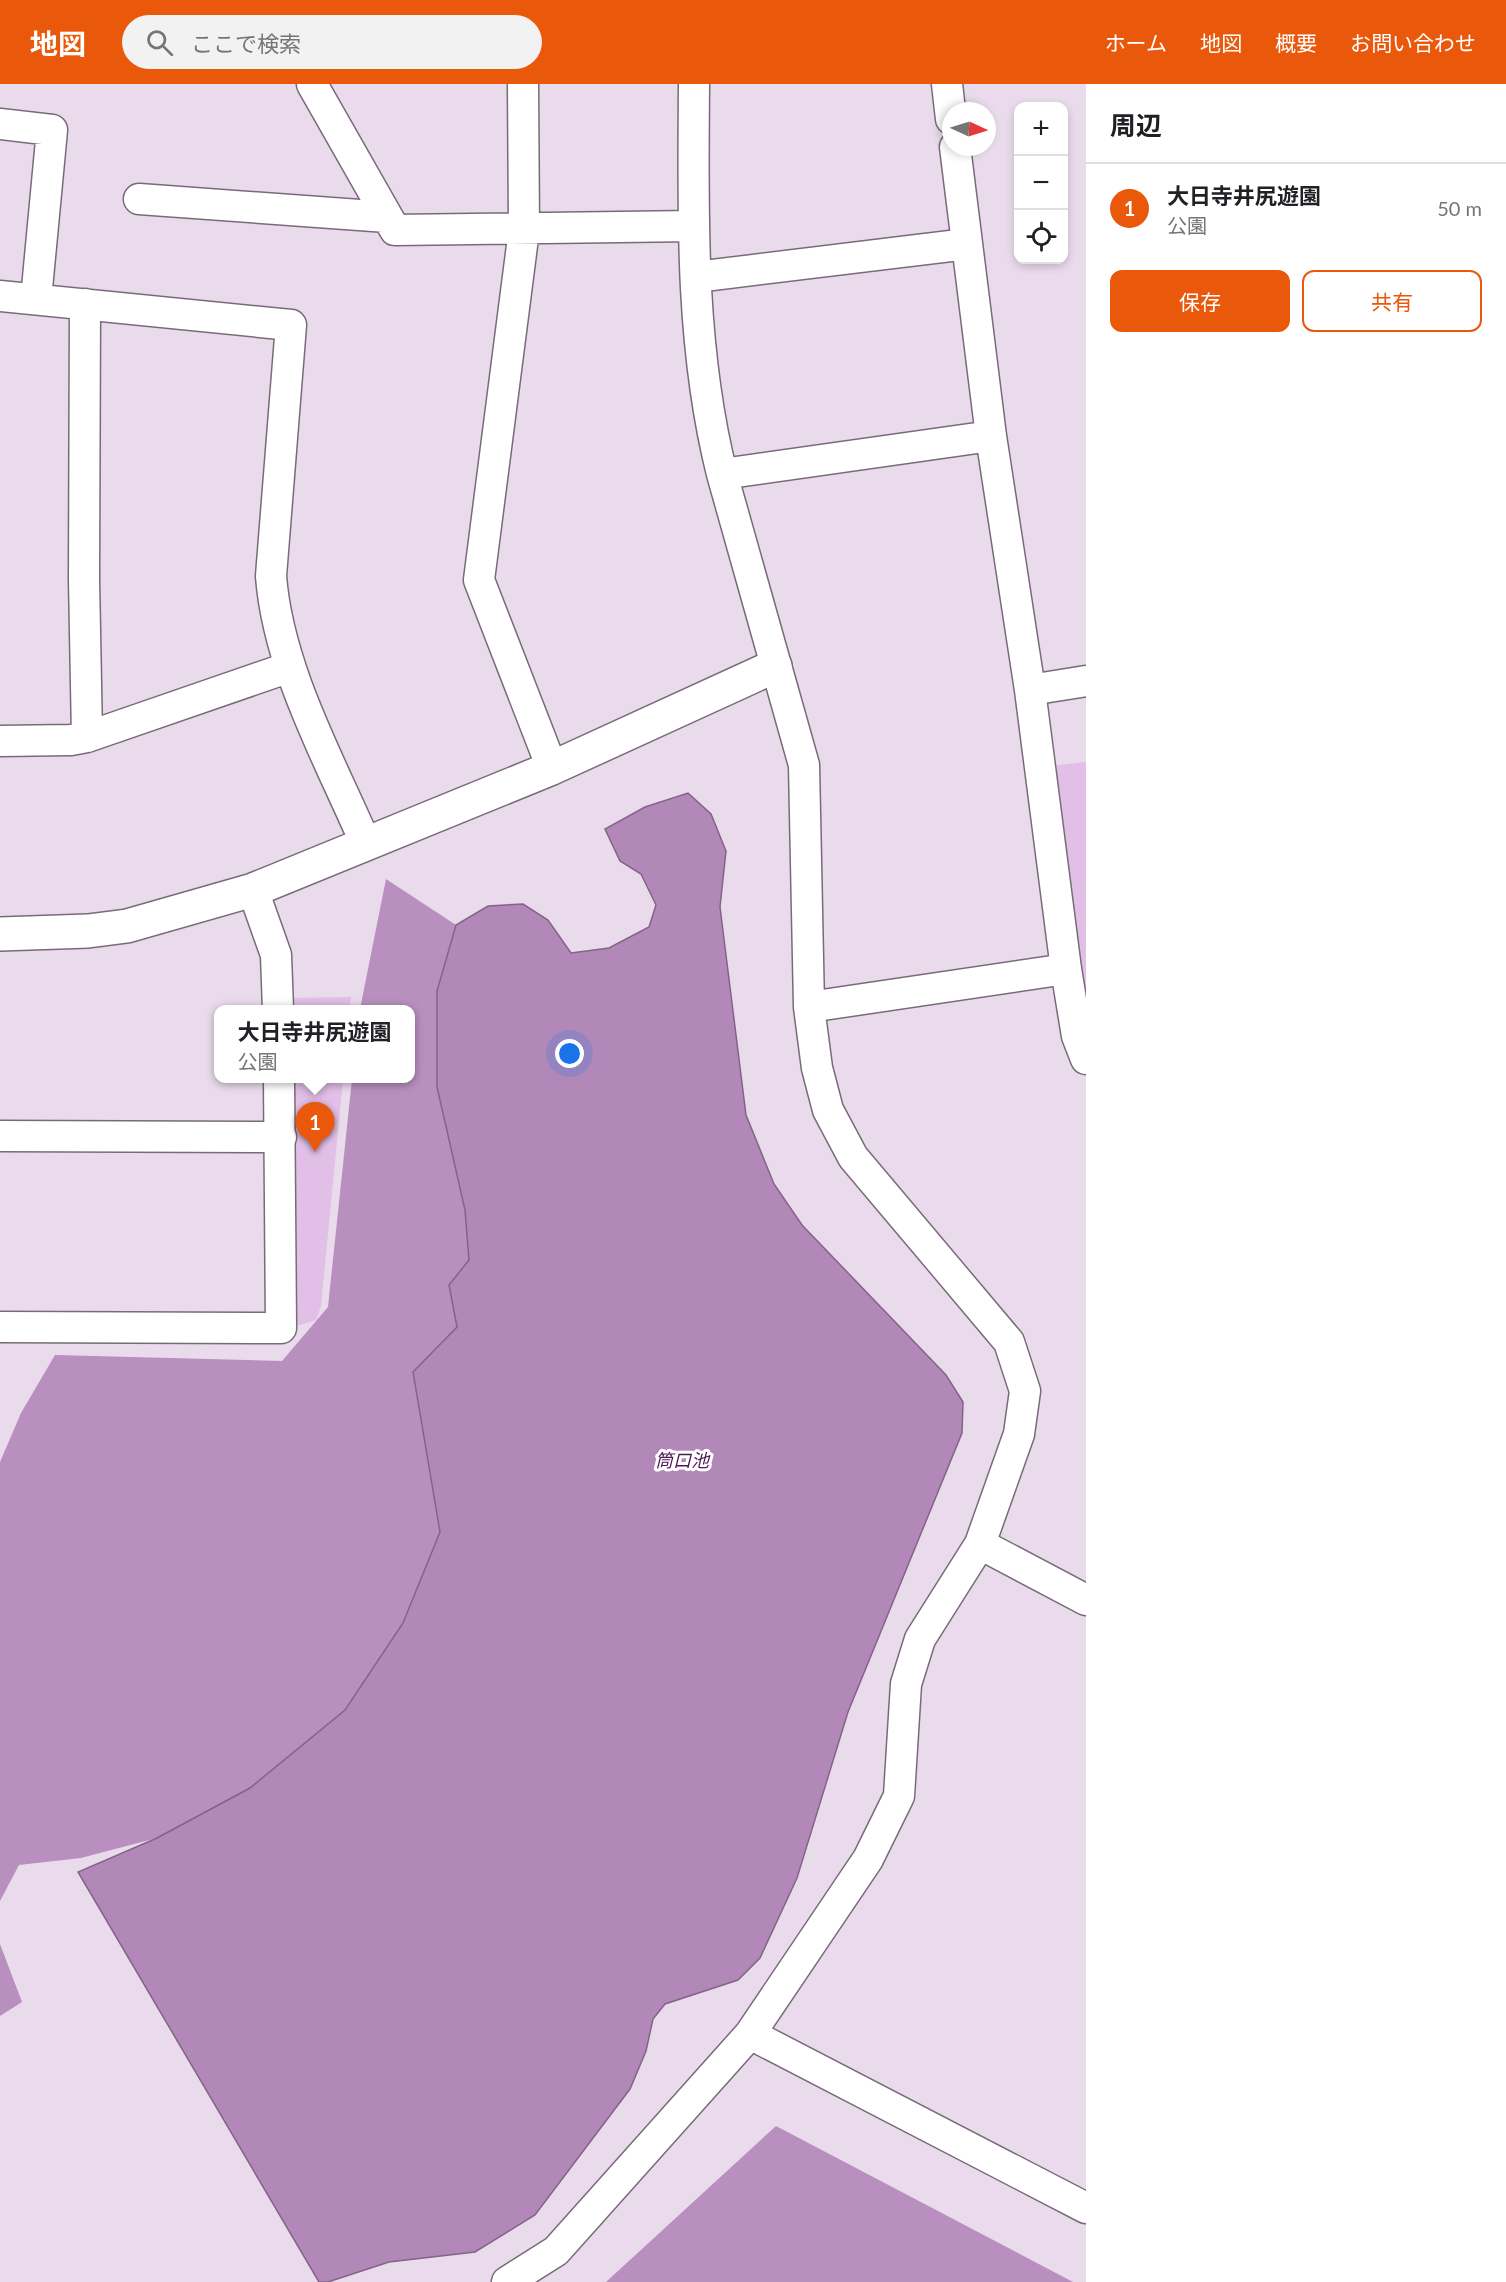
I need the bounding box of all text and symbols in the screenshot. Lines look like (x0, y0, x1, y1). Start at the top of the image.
search box (122, 15, 542, 69)
text: 地図 (30, 26, 86, 60)
icon: search (143, 26, 176, 59)
text: ここで検索 (191, 30, 301, 57)
text: ホーム (1105, 30, 1167, 55)
text: 地図 (1200, 30, 1242, 55)
text: 概要 (1275, 30, 1317, 55)
text: お問い合わせ (1350, 30, 1476, 55)
north arrow (942, 102, 996, 156)
map controls (1014, 102, 1068, 264)
button: + (1014, 102, 1068, 156)
text: 周辺 (1110, 109, 1162, 141)
button: − (1014, 156, 1068, 210)
text: 大日寺井尻遊園 (1167, 182, 1321, 209)
text: 1 (1124, 196, 1135, 220)
text: 50 m (1437, 196, 1482, 220)
button: locate (1014, 210, 1068, 264)
text: 公園 (1167, 213, 1207, 237)
button: 保存 (1110, 270, 1290, 332)
button: 共有 (1302, 270, 1482, 332)
popup (214, 1005, 415, 1083)
text: 大日寺井尻遊園 (237, 1018, 392, 1045)
your location (555, 1039, 584, 1068)
text: 公園 (237, 1049, 277, 1073)
pin: 1 (296, 1102, 334, 1152)
water label: 筒口池 (655, 1449, 711, 1471)

